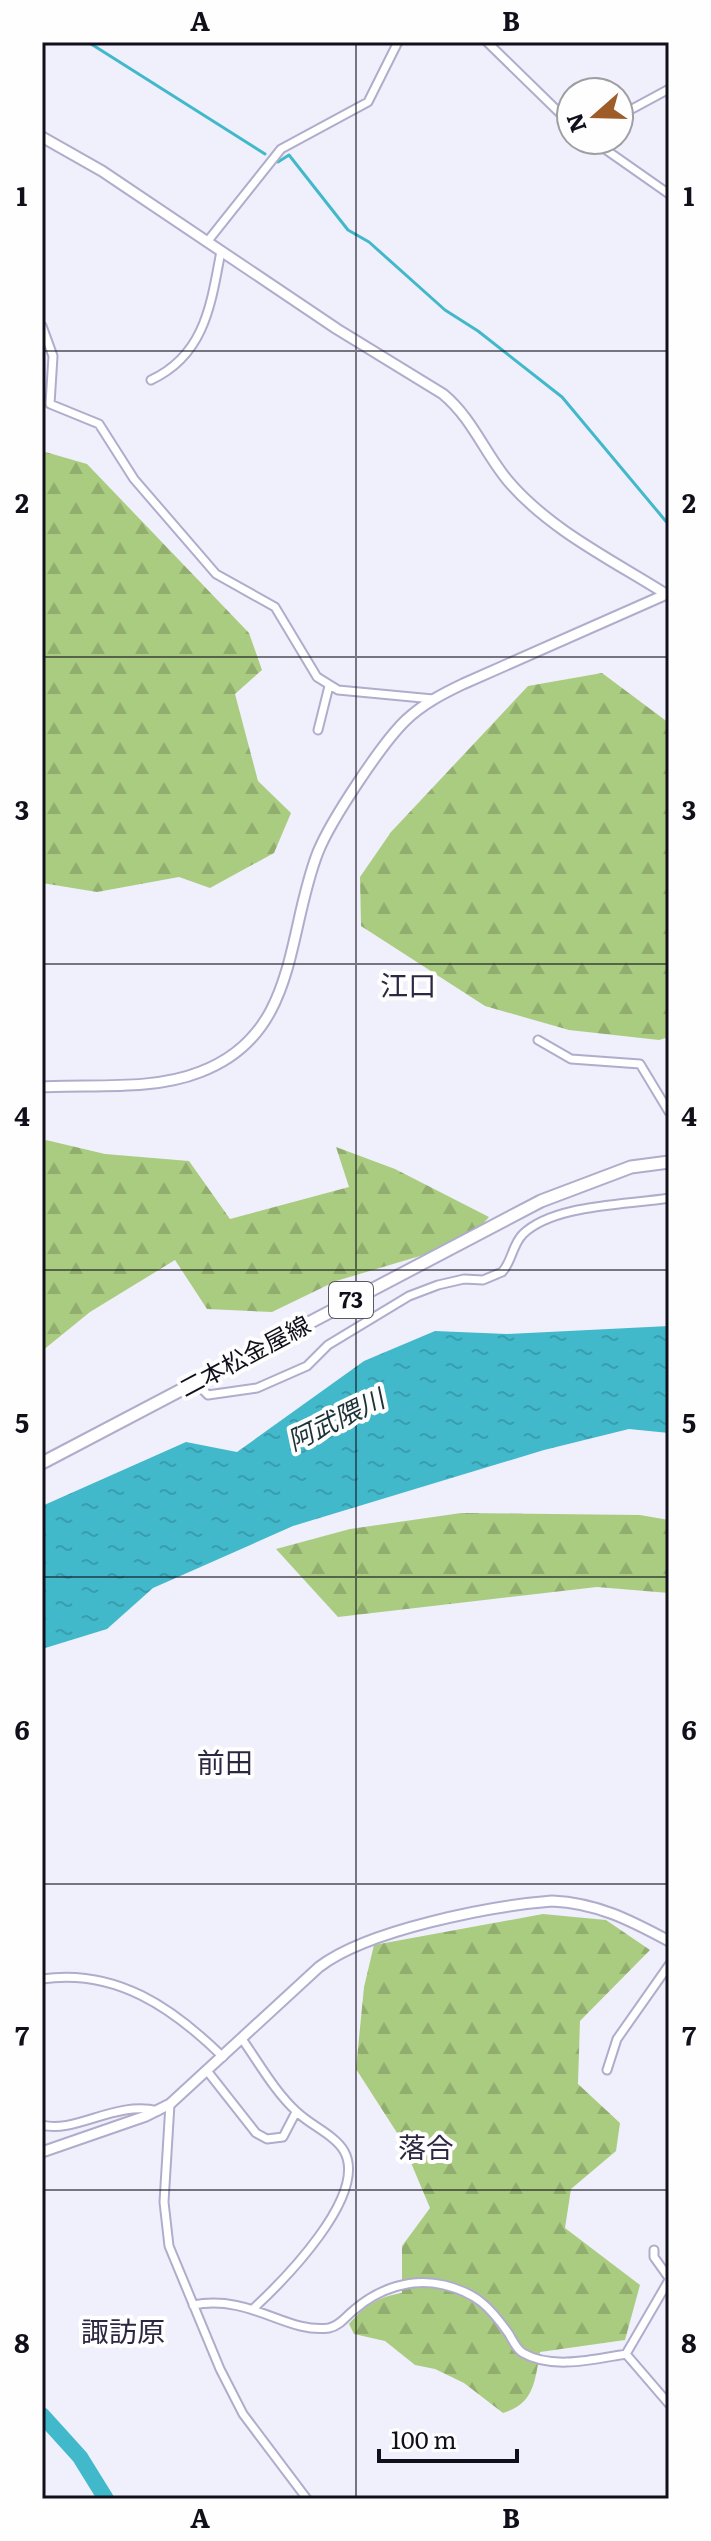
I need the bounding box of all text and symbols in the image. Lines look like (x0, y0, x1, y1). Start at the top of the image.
text: A (190, 0, 210, 39)
text: B (502, 0, 520, 39)
north arrow (555, 76, 635, 156)
text: N (556, 109, 593, 138)
text: 1 (17, 175, 28, 214)
text: 1 (684, 175, 695, 214)
text: 2 (15, 482, 29, 521)
text: 2 (682, 482, 696, 521)
text: 3 (15, 789, 29, 828)
text: 3 (682, 789, 696, 828)
district label: 江口 (380, 963, 436, 1005)
text: 4 (14, 1095, 30, 1134)
text: 4 (681, 1095, 697, 1134)
road number: 73 (329, 1282, 373, 1318)
street label: 二本松金屋線 (172, 1306, 316, 1404)
water label: 阿武隈川 (280, 1376, 393, 1458)
text: 5 (15, 1402, 29, 1441)
text: 5 (682, 1402, 696, 1441)
text: 6 (14, 1709, 30, 1748)
text: 6 (681, 1709, 697, 1748)
district label: 前田 (197, 1740, 253, 1782)
text: 7 (15, 2015, 29, 2054)
text: 7 (682, 2015, 696, 2054)
district label: 落合 (398, 2125, 454, 2167)
district label: 諏訪原 (81, 2309, 165, 2351)
text: 8 (14, 2322, 30, 2361)
text: 8 (681, 2322, 697, 2361)
scale bar (379, 2413, 517, 2463)
text: 100 m (391, 2421, 457, 2456)
text: A (190, 2497, 210, 2536)
text: B (502, 2497, 520, 2536)

